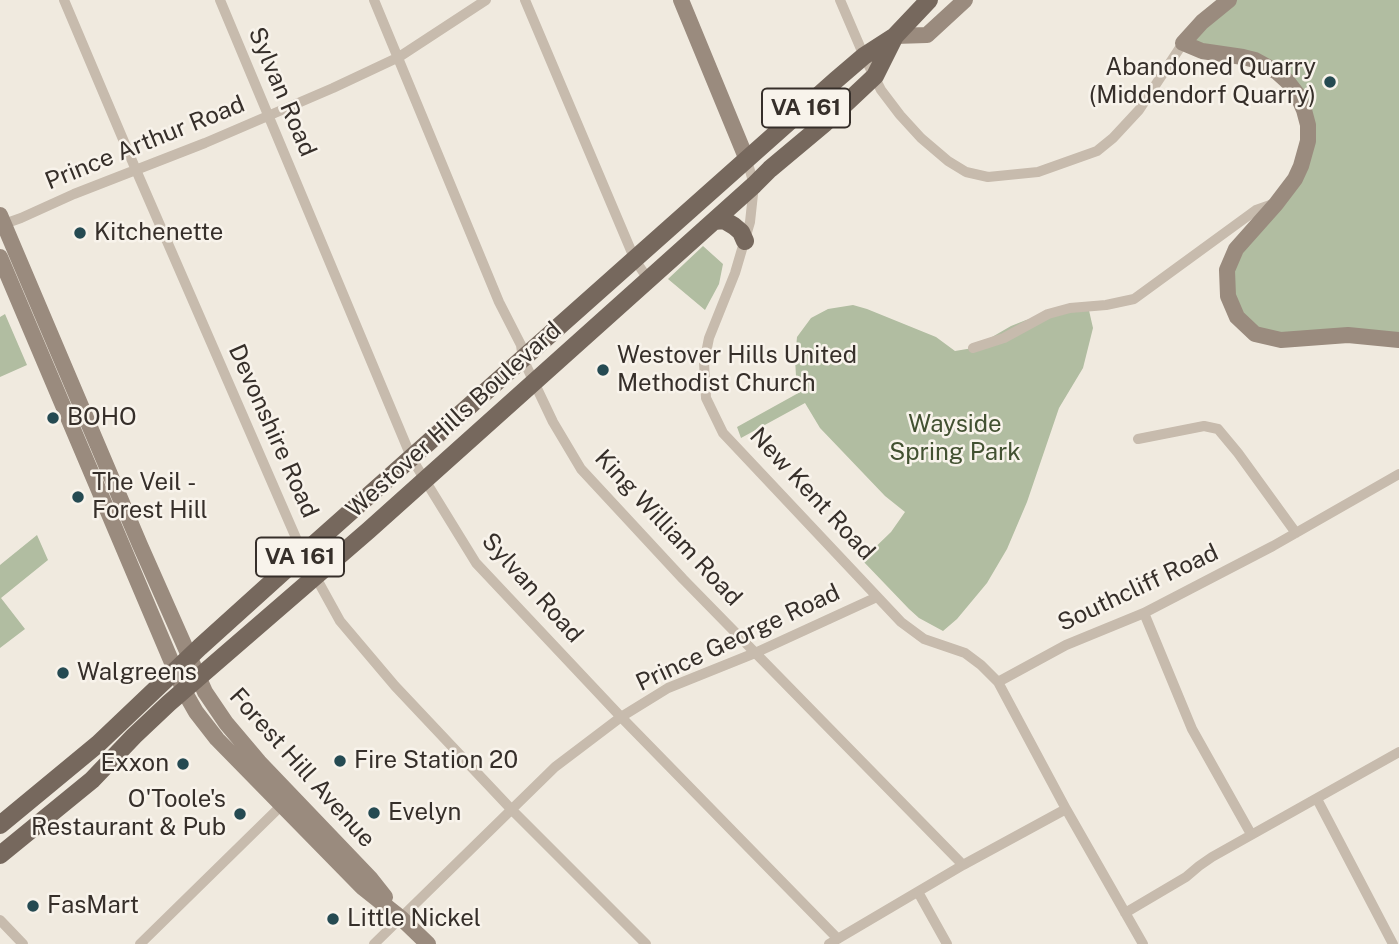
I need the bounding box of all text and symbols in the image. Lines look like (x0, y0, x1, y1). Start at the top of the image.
street label: Sylvan Road (242, 23, 322, 161)
place label: Abandoned Quarry (Middendorf Quarry) (1089, 54, 1316, 110)
marker: Abandoned Quarry (Middendorf Quarry) (1322, 74, 1338, 90)
road number: VA 161 (762, 88, 850, 128)
street label: Prince Arthur Road (41, 90, 249, 196)
place label: Kitchenette (94, 219, 223, 247)
marker: Kitchenette (72, 225, 88, 241)
street label: Westover Hills Boulevard (341, 316, 567, 524)
street label: Devonshire Road (222, 340, 324, 522)
place label: Westover Hills United Methodist Church (617, 342, 857, 398)
marker: Westover Hills United Methodist Church (595, 362, 611, 378)
place label: BOHO (67, 404, 137, 432)
marker: BOHO (45, 410, 61, 426)
park label: Wayside Spring Park (889, 411, 1021, 467)
street label: New Kent Road (743, 422, 881, 566)
street label: King William Road (588, 444, 748, 612)
place label: The Veil - Forest Hill (92, 469, 208, 525)
marker: The Veil - Forest Hill (70, 489, 86, 505)
street label: Sylvan Road (475, 527, 589, 649)
road number: VA 161 (256, 538, 344, 576)
street label: Southcliff Road (1053, 538, 1223, 638)
street label: Prince George Road (632, 578, 844, 698)
place label: Walgreens (77, 659, 197, 687)
marker: Walgreens (55, 665, 71, 681)
street label: Forest Hill Avenue (223, 683, 381, 853)
place label: Fire Station 20 (354, 747, 518, 775)
place label: Exxon (101, 750, 169, 778)
marker: Fire Station 20 (332, 753, 348, 769)
marker: Exxon (175, 756, 191, 772)
place label: O'Toole's Restaurant & Pub (31, 786, 226, 842)
place label: Evelyn (388, 799, 461, 827)
marker: Evelyn (366, 805, 382, 821)
marker: O'Toole's Restaurant & Pub (232, 806, 248, 822)
place label: FasMart (47, 892, 139, 920)
marker: FasMart (25, 898, 41, 914)
place label: Little Nickel (347, 905, 481, 933)
marker: Little Nickel (325, 911, 341, 927)

